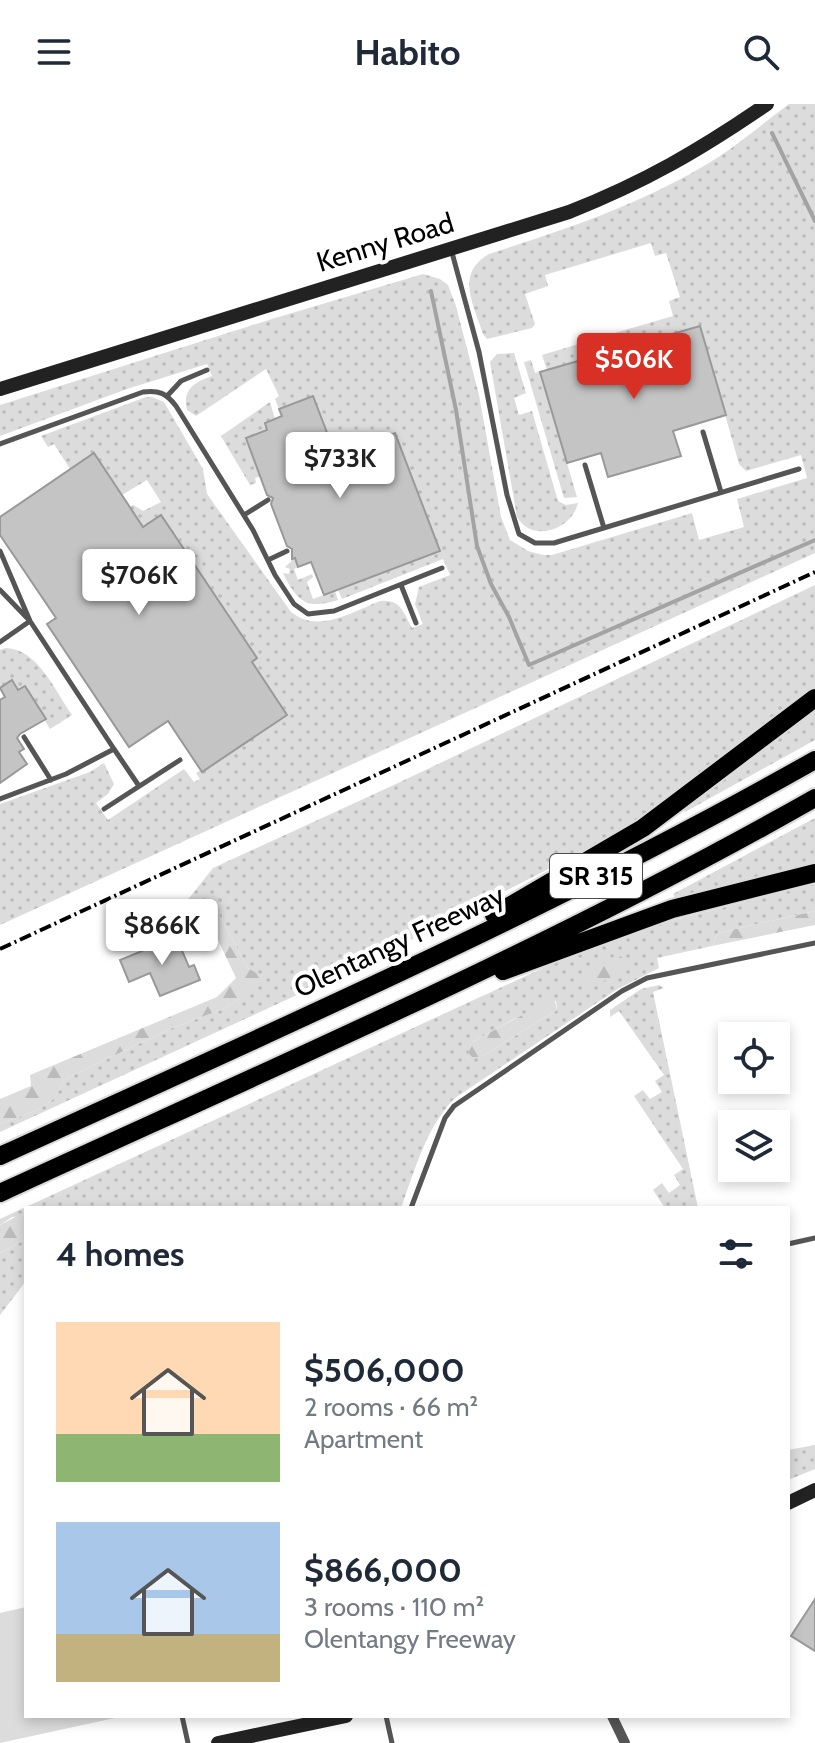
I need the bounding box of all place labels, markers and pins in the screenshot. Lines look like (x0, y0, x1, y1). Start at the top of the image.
pin: $506K (578, 333, 690, 401)
pin: $733K (284, 432, 396, 500)
pin: $706K (83, 549, 195, 617)
pin: $866K (106, 899, 218, 967)

